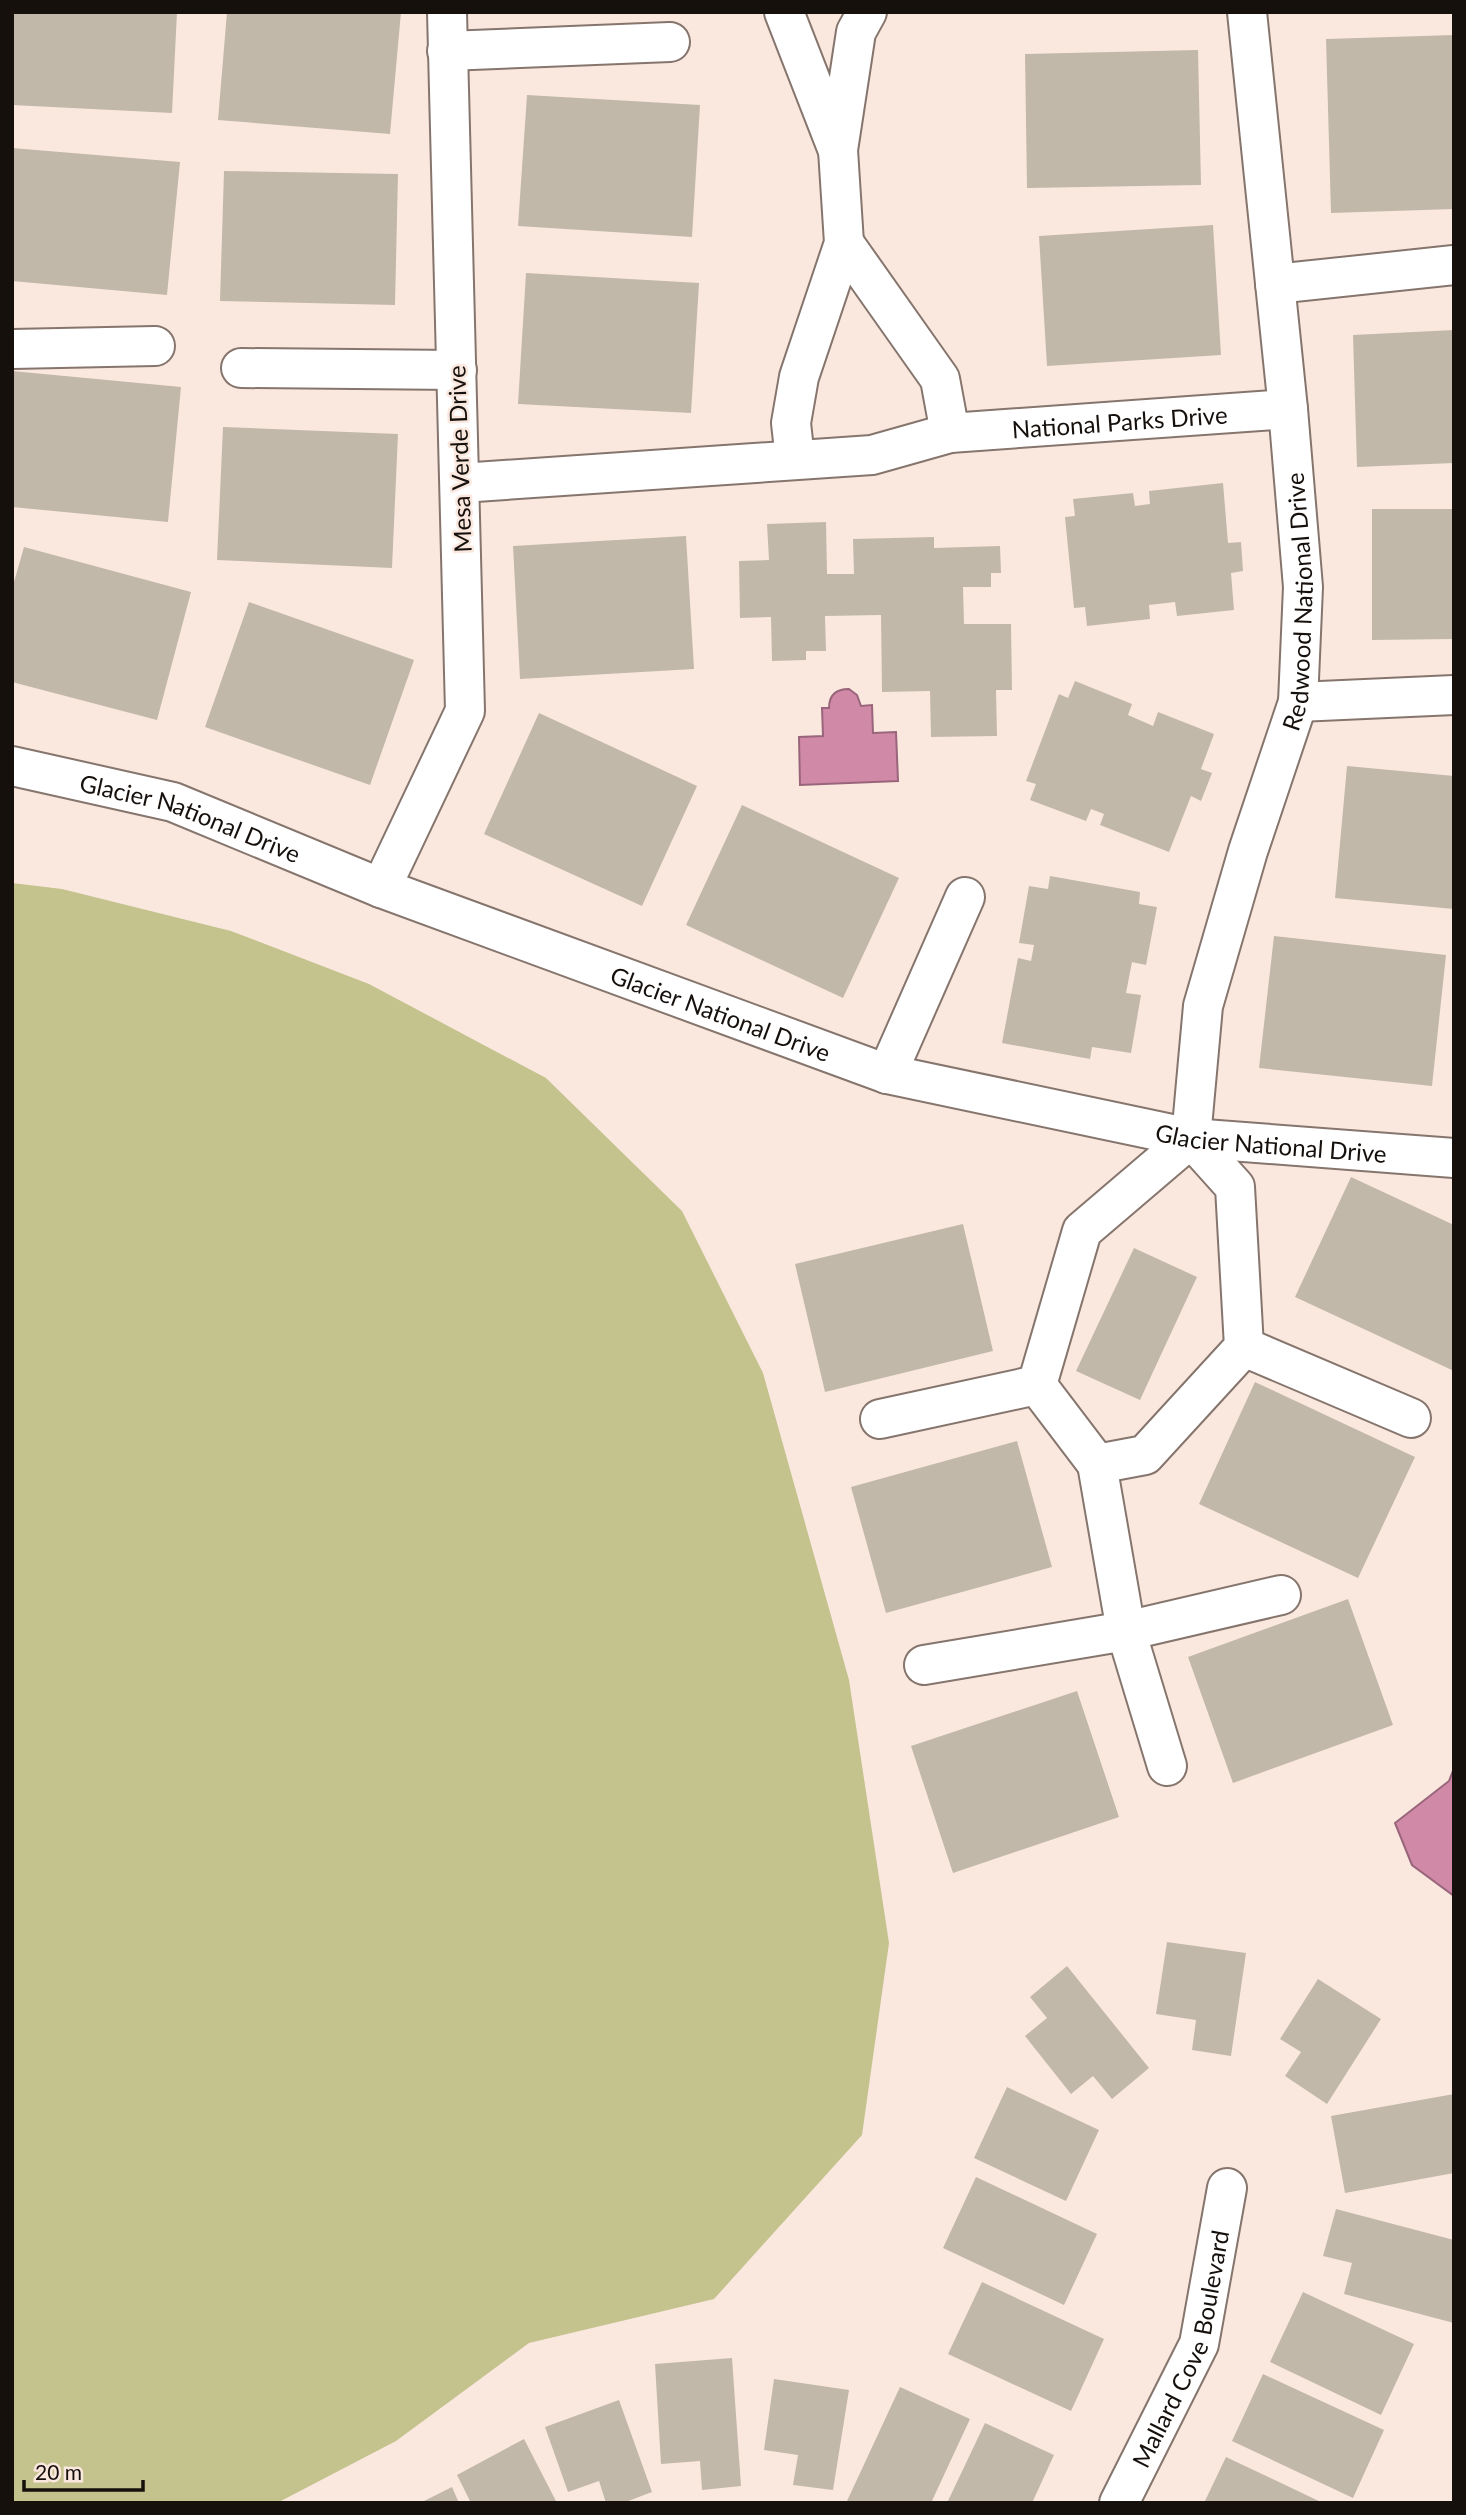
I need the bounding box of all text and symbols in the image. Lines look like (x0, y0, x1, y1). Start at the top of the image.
street label: Mesa Verde Drive (441, 365, 477, 553)
street label: National Parks Drive (1011, 399, 1228, 443)
street label: Redwood National Drive (1275, 472, 1318, 734)
street label: Glacier National Drive (77, 767, 305, 868)
street label: Glacier National Drive (607, 959, 835, 1067)
street label: Glacier National Drive (1153, 1116, 1388, 1167)
street label: Mallard Cove Boulevard (1125, 2228, 1234, 2472)
scale bar (24, 2448, 144, 2492)
text: 20 m (35, 2459, 82, 2484)

